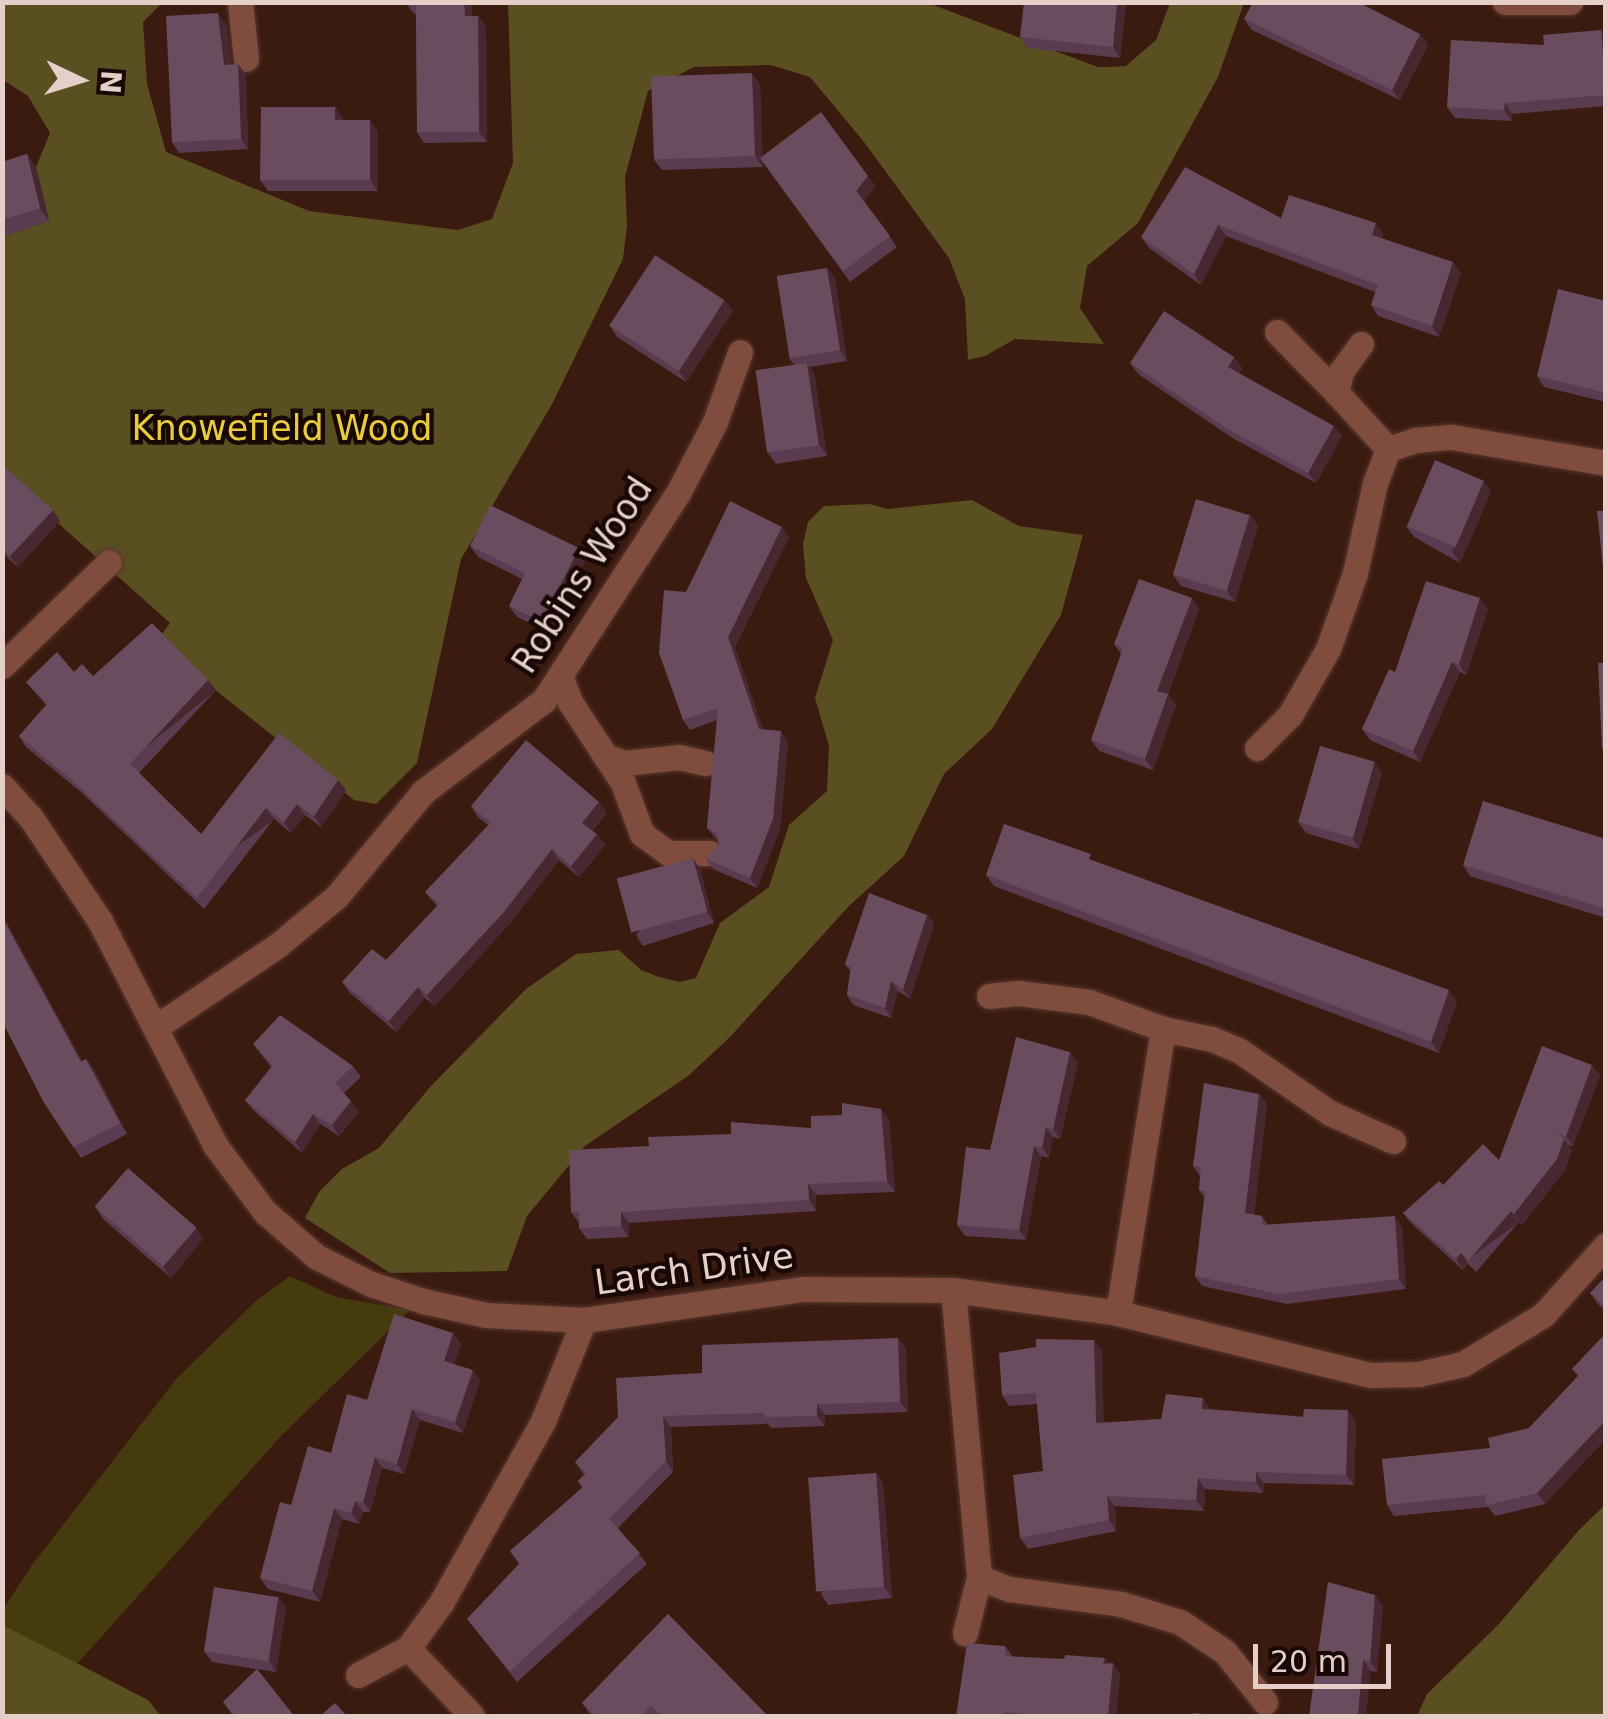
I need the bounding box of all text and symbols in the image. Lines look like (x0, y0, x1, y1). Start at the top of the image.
north arrow (30, 30, 130, 130)
text: N (93, 69, 128, 95)
park label: Knowefield Wood (132, 407, 432, 449)
street label: Robins Wood (503, 469, 661, 681)
street label: Larch Drive (592, 1234, 796, 1304)
scale bar (1258, 1624, 1396, 1686)
text: 20 m (1270, 1644, 1347, 1679)

